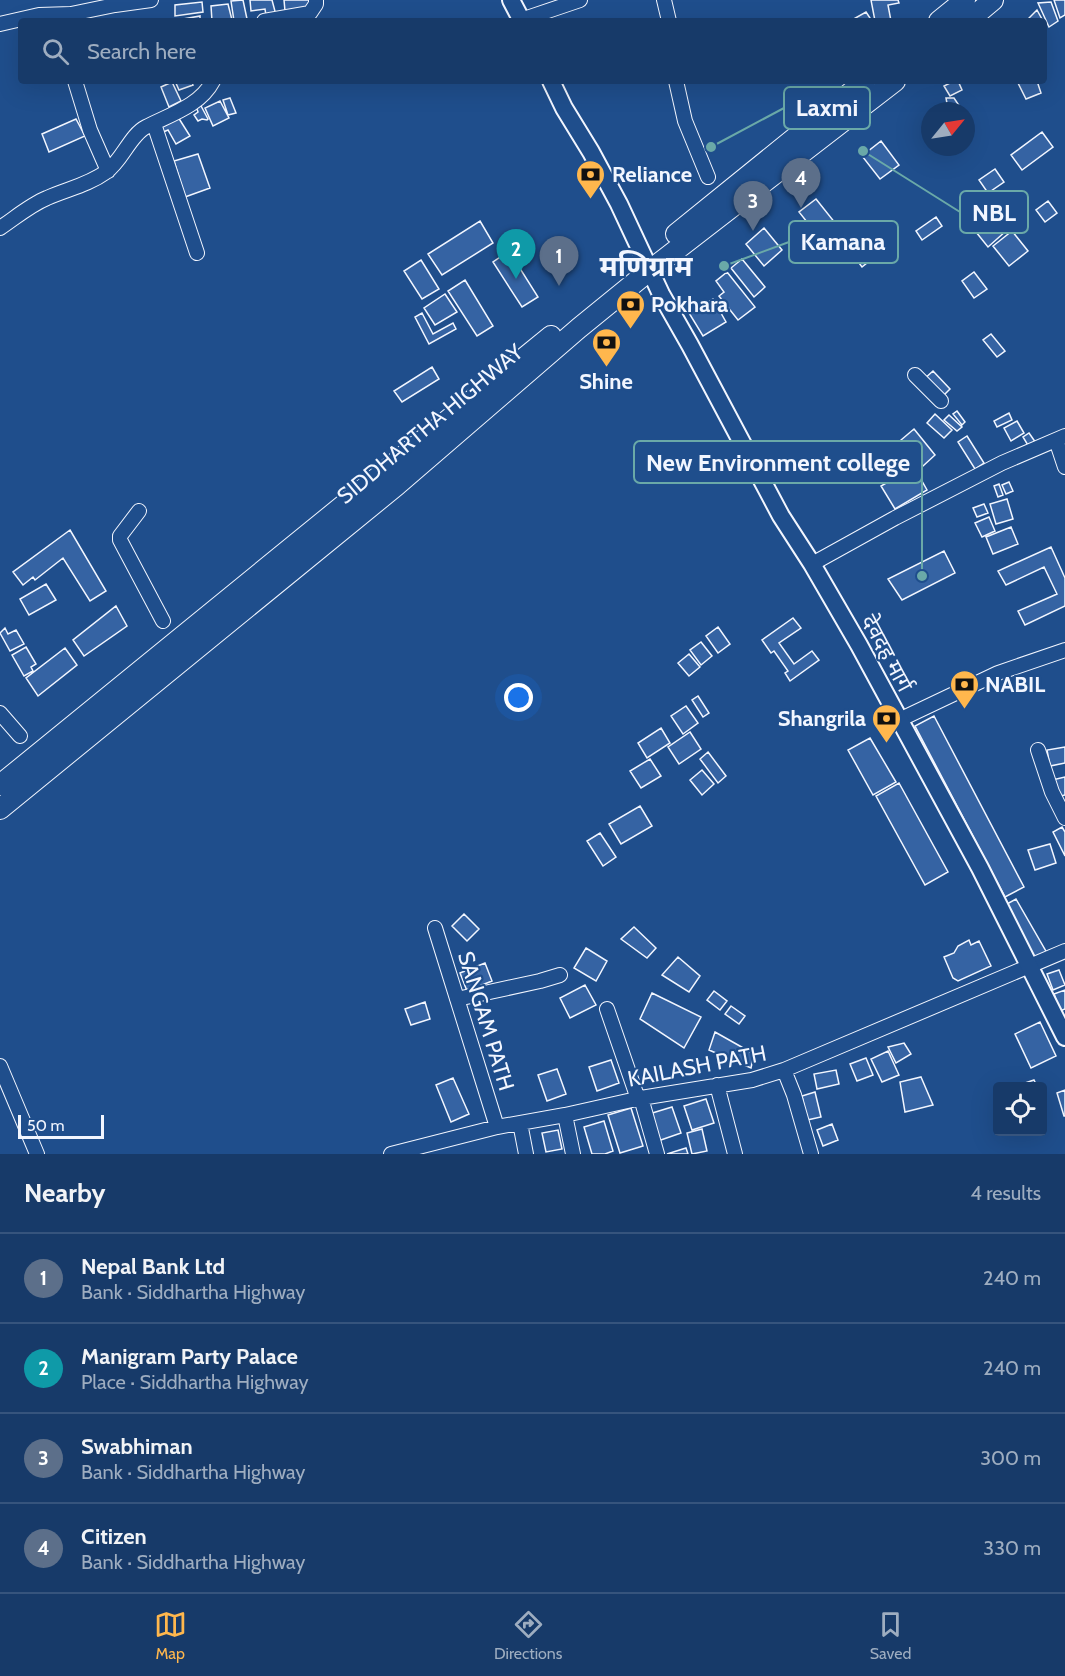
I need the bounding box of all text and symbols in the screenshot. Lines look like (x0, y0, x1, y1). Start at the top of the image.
search box (18, 18, 1047, 84)
icon: search (39, 35, 72, 68)
text: Search here (87, 38, 196, 65)
callout: Laxmi (784, 87, 870, 129)
text: Laxmi (796, 93, 858, 122)
north arrow (921, 102, 975, 156)
bank icon: Reliance (575, 158, 607, 200)
pin: 4 (782, 158, 820, 208)
place label: Reliance (612, 161, 692, 188)
pin: 3 (734, 182, 772, 231)
callout: NBL (960, 191, 1028, 233)
text: NBL (972, 198, 1016, 227)
callout: Kamana (789, 221, 898, 263)
text: Kamana (801, 227, 885, 256)
pin: 2 (496, 230, 536, 279)
pin: 1 (540, 236, 578, 286)
district label: मणिग्राम (600, 249, 693, 283)
bank icon: Pokhara (614, 288, 646, 330)
place label: Pokhara (651, 291, 728, 318)
bank icon: Shine (590, 326, 622, 368)
street label: SIDDHARTHA HIGHWAY (332, 338, 529, 510)
place label: Shine (579, 368, 633, 395)
callout: New Environment college (634, 441, 922, 483)
text: New Environment college (646, 448, 910, 477)
street label: देवदह मार्ग (855, 610, 919, 697)
bank icon: NABIL (948, 668, 980, 710)
place label: NABIL (985, 671, 1045, 698)
your location (504, 683, 533, 712)
bank icon: Shangrila (871, 702, 903, 744)
place label: Shangrila (778, 705, 866, 732)
street label: SANGAM PATH (452, 948, 520, 1094)
street label: KAILASH PATH (625, 1039, 769, 1093)
map controls (993, 1082, 1047, 1136)
button: locate (993, 1082, 1047, 1136)
scale bar (18, 1112, 104, 1140)
text: 50 m (27, 1116, 64, 1135)
text: Nearby (24, 1177, 105, 1209)
text: 4 results (970, 1181, 1041, 1205)
text: Nepal Bank Ltd (81, 1253, 225, 1280)
text: 1 (40, 1266, 47, 1290)
text: 240 m (983, 1266, 1041, 1290)
text: Bank · Siddhartha Highway (81, 1280, 305, 1304)
text: Manigram Party Palace (81, 1343, 298, 1370)
text: 2 (38, 1356, 49, 1380)
text: 240 m (983, 1356, 1041, 1380)
text: Place · Siddhartha Highway (81, 1370, 309, 1394)
text: Swabhiman (81, 1433, 193, 1460)
text: 3 (38, 1446, 49, 1470)
text: 300 m (980, 1446, 1041, 1470)
text: Bank · Siddhartha Highway (81, 1460, 305, 1484)
text: Citizen (81, 1523, 147, 1550)
text: 4 (37, 1536, 50, 1560)
text: 330 m (983, 1536, 1041, 1560)
text: Bank · Siddhartha Highway (81, 1550, 305, 1574)
tab: Map (154, 1608, 187, 1663)
tab: Directions (494, 1608, 562, 1663)
tab: Saved (870, 1608, 911, 1663)

